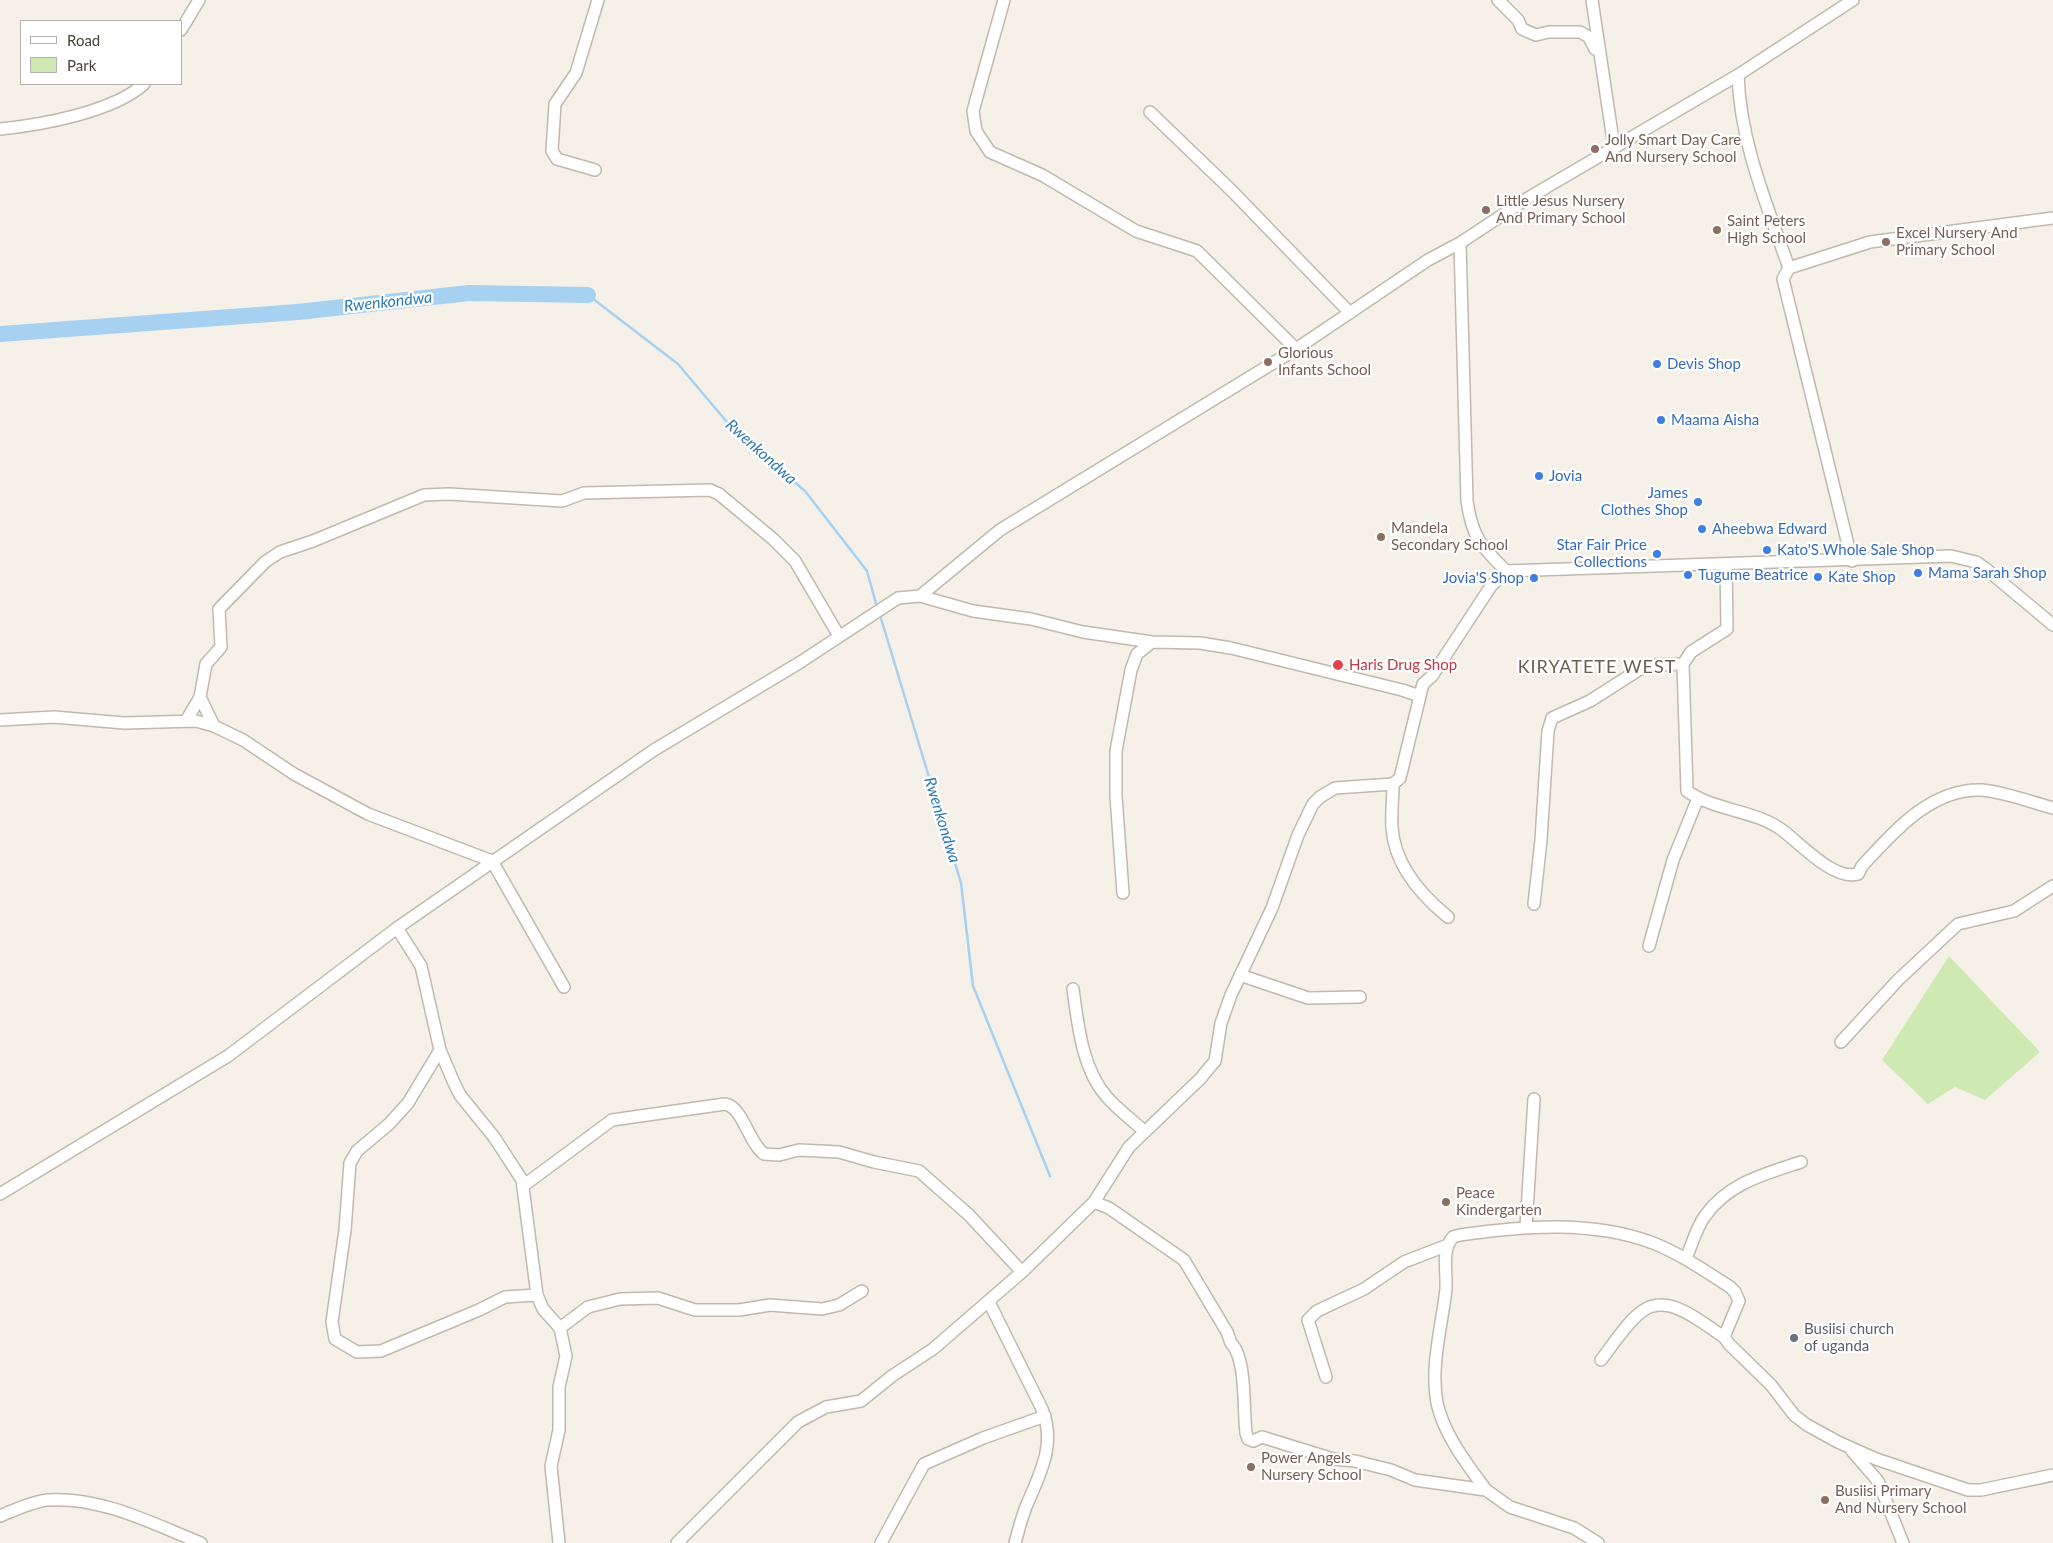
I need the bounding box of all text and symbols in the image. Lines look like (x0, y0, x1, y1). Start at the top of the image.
legend (20, 20, 182, 85)
text: Road (67, 31, 100, 49)
text: Park (67, 56, 96, 74)
place label: Jolly Smart Day Care And Nursery School (1605, 131, 1741, 166)
marker: Jolly Smart Day Care And Nursery School (1589, 143, 1601, 155)
place label: Little Jesus Nursery And Primary School (1496, 192, 1626, 227)
marker: Little Jesus Nursery And Primary School (1480, 204, 1492, 216)
place label: Saint Peters High School (1727, 212, 1806, 247)
marker: Saint Peters High School (1711, 224, 1723, 236)
place label: Excel Nursery And Primary School (1896, 224, 2018, 259)
marker: Excel Nursery And Primary School (1880, 236, 1892, 248)
water label: Rwenkondwa (343, 288, 433, 316)
place label: Glorious Infants School (1278, 344, 1371, 379)
place label: Devis Shop (1667, 355, 1741, 373)
marker: Glorious Infants School (1262, 356, 1274, 368)
marker: Devis Shop (1651, 358, 1663, 370)
place label: Maama Aisha (1671, 411, 1759, 429)
marker: Maama Aisha (1655, 414, 1667, 426)
water label: Rwenkondwa (722, 415, 800, 489)
place label: Jovia (1549, 467, 1582, 485)
marker: Jovia (1533, 470, 1545, 482)
place label: James Clothes Shop (1601, 484, 1688, 519)
marker: James Clothes Shop (1692, 496, 1704, 508)
place label: Mandela Secondary School (1391, 519, 1508, 554)
place label: Aheebwa Edward (1712, 520, 1827, 538)
marker: Aheebwa Edward (1696, 523, 1708, 535)
marker: Mandela Secondary School (1375, 531, 1387, 543)
place label: Star Fair Price Collections (1556, 536, 1647, 571)
place label: Kato'S Whole Sale Shop (1777, 541, 1935, 559)
marker: Kato'S Whole Sale Shop (1761, 544, 1773, 556)
marker: Star Fair Price Collections (1651, 548, 1663, 560)
place label: Mama Sarah Shop (1928, 564, 2047, 582)
place label: Tugume Beatrice (1698, 566, 1808, 584)
marker: Mama Sarah Shop (1912, 567, 1924, 579)
place label: Kate Shop (1828, 568, 1896, 586)
place label: Jovia'S Shop (1443, 569, 1524, 587)
marker: Tugume Beatrice (1682, 569, 1694, 581)
marker: Kate Shop (1812, 571, 1824, 583)
marker: Jovia'S Shop (1528, 572, 1540, 584)
place label: Haris Drug Shop (1349, 656, 1457, 674)
district label: KIRYATETE WEST (1516, 656, 1678, 678)
marker: Haris Drug Shop (1331, 658, 1345, 672)
water label: Rwenkondwa (920, 775, 964, 865)
place label: Peace Kindergarten (1456, 1184, 1542, 1219)
marker: Peace Kindergarten (1440, 1196, 1452, 1208)
place label: Busiisi church of uganda (1804, 1320, 1894, 1355)
marker: Busiisi church of uganda (1788, 1332, 1800, 1344)
place label: Power Angels Nursery School (1261, 1449, 1362, 1484)
marker: Power Angels Nursery School (1245, 1461, 1257, 1473)
place label: Busiisi Primary And Nursery School (1835, 1482, 1966, 1517)
marker: Busiisi Primary And Nursery School (1819, 1494, 1831, 1506)

